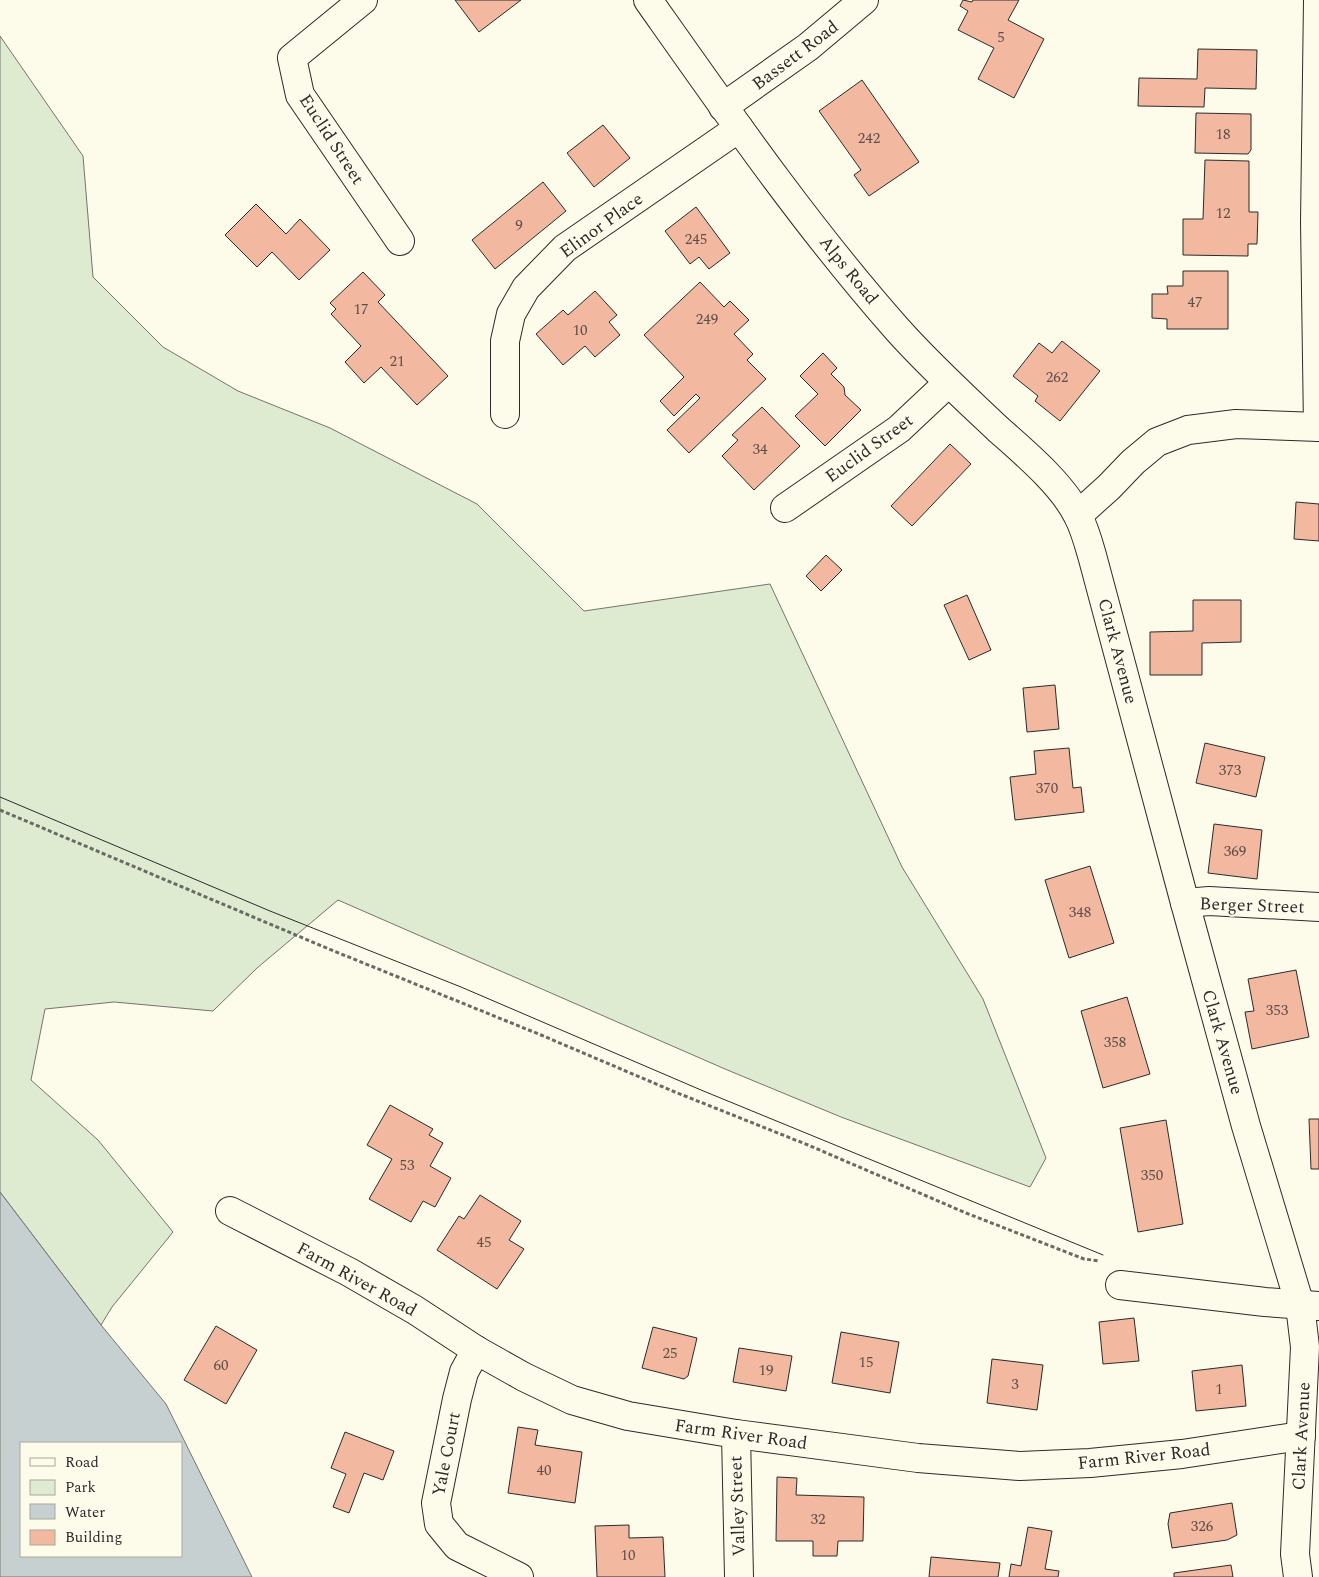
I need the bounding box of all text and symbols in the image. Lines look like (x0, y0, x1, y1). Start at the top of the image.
street label: Bassett Road (746, 14, 844, 97)
house number: 5 (997, 26, 1005, 49)
street label: Euclid Street (292, 89, 371, 190)
house number: 18 (1215, 123, 1231, 146)
house number: 242 (858, 127, 880, 150)
street label: Elinor Place (554, 186, 649, 265)
house number: 12 (1215, 202, 1231, 225)
house number: 9 (515, 214, 523, 237)
house number: 245 (685, 228, 707, 251)
street label: Alps Road (812, 230, 885, 311)
house number: 47 (1187, 291, 1203, 314)
house number: 17 (353, 298, 369, 321)
house number: 249 (696, 308, 718, 331)
house number: 10 (572, 319, 588, 342)
house number: 21 (389, 350, 405, 373)
house number: 262 (1046, 366, 1068, 389)
street label: Euclid Street (820, 407, 919, 490)
house number: 34 (752, 438, 768, 461)
street label: Clark Avenue (1090, 595, 1145, 707)
house number: 373 (1219, 759, 1242, 782)
house number: 370 (1036, 777, 1058, 800)
house number: 369 (1224, 840, 1246, 863)
street label: Berger Street (1199, 890, 1305, 921)
house number: 348 (1069, 901, 1091, 924)
street label: Clark Avenue (1195, 986, 1250, 1098)
house number: 353 (1266, 999, 1289, 1022)
house number: 358 (1104, 1031, 1126, 1054)
house number: 53 (399, 1154, 415, 1177)
house number: 350 (1141, 1164, 1163, 1187)
house number: 45 (476, 1231, 492, 1254)
street label: Farm River Road (292, 1235, 422, 1324)
house number: 25 (662, 1342, 678, 1365)
house number: 15 (858, 1351, 874, 1374)
house number: 60 (213, 1354, 229, 1377)
house number: 19 (758, 1359, 774, 1382)
house number: 3 (1011, 1373, 1019, 1396)
house number: 1 (1215, 1378, 1223, 1401)
street label: Clark Avenue (1285, 1381, 1318, 1491)
street label: Yale Court (425, 1410, 468, 1499)
street label: Farm River Road (673, 1412, 809, 1457)
street label: Farm River Road (1076, 1436, 1212, 1477)
legend (20, 1442, 182, 1557)
text: Road (65, 1451, 99, 1474)
street label: Valley Street (722, 1455, 753, 1557)
house number: 40 (536, 1459, 552, 1482)
text: Park (65, 1476, 96, 1499)
text: Water (65, 1501, 105, 1524)
house number: 32 (810, 1508, 826, 1531)
house number: 326 (1191, 1515, 1214, 1538)
text: Building (65, 1526, 122, 1549)
house number: 10 (620, 1544, 636, 1567)

